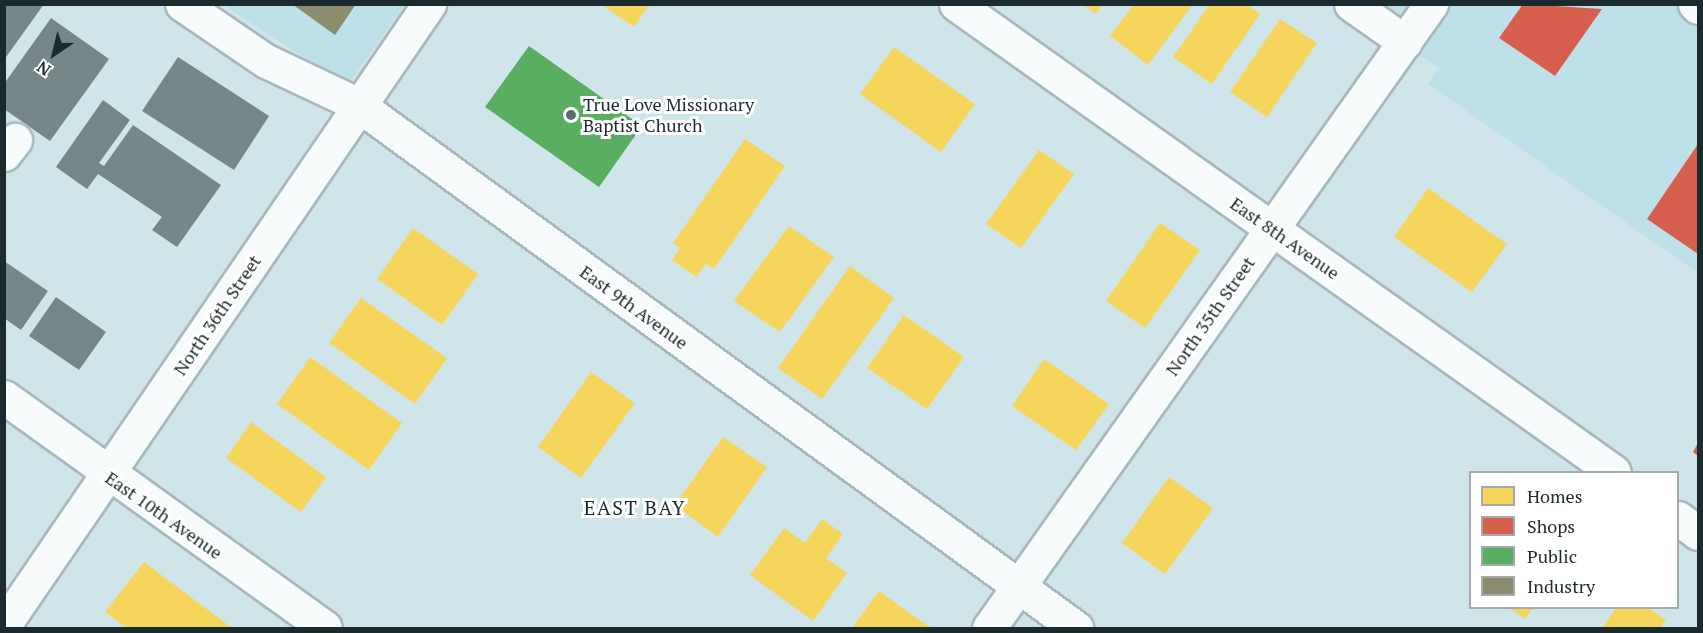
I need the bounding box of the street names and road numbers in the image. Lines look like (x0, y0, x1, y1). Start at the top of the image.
street label: East 8th Avenue (1226, 192, 1344, 284)
street label: North 36th Street (169, 251, 265, 379)
street label: North 35th Street (1161, 252, 1259, 380)
street label: East 9th Avenue (576, 260, 692, 354)
street label: East 10th Avenue (101, 467, 227, 563)

